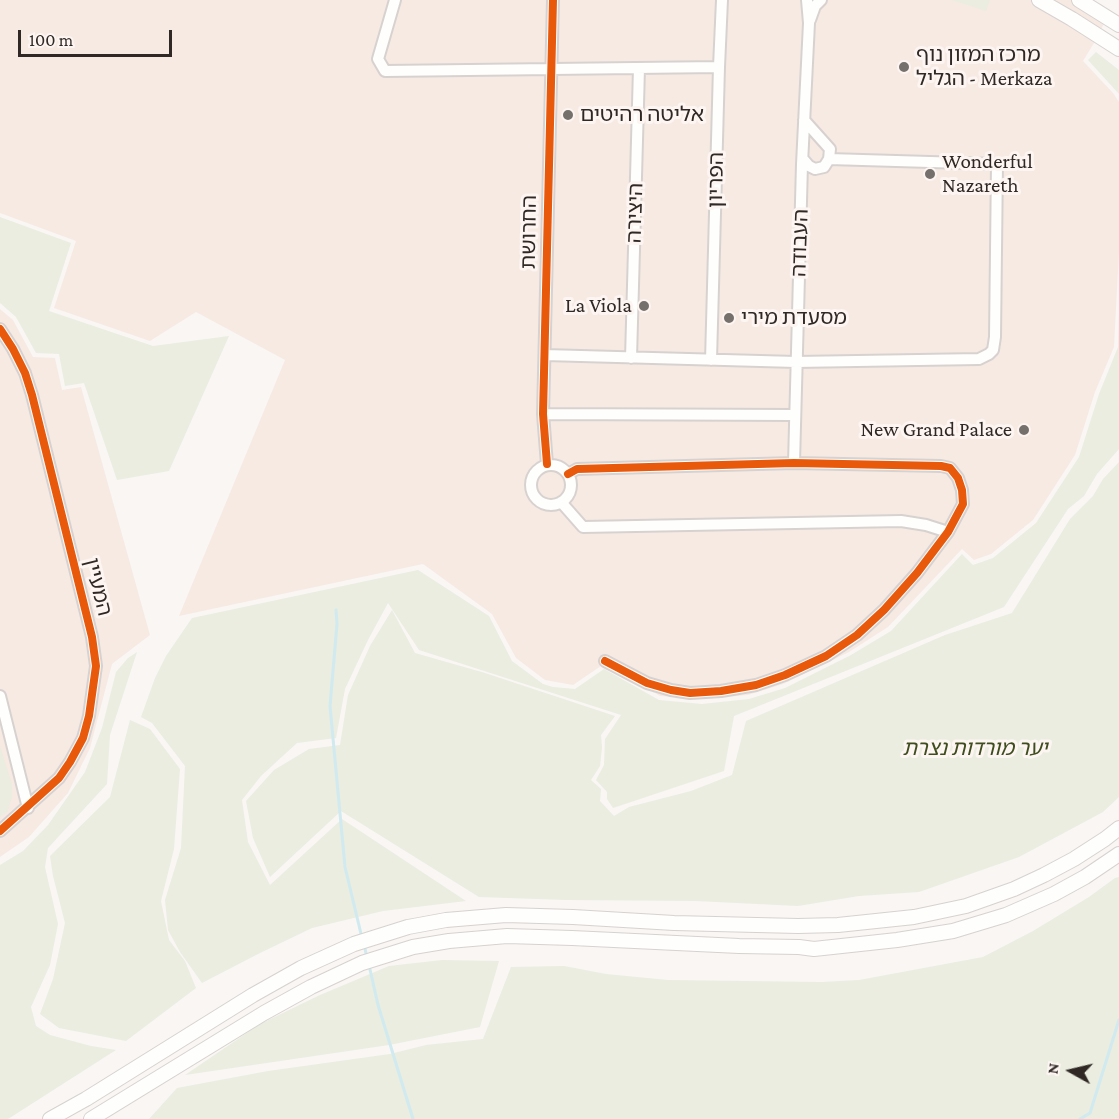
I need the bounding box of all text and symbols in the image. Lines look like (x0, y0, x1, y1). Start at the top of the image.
scale bar (21, 18, 176, 56)
text: 100 m (29, 30, 73, 50)
place label: מרכז המזון נוף הגליל - Merkaza (916, 42, 1053, 92)
marker: מרכז המזון נוף הגליל - Merkaza (897, 60, 911, 74)
place label: אליטה רהיטים (580, 102, 704, 128)
marker: אליטה רהיטים (561, 108, 575, 122)
place label: Wonderful Nazareth (942, 149, 1033, 199)
street label: הפריון (703, 152, 729, 208)
marker: Wonderful Nazareth (923, 167, 937, 181)
street label: היצירה (621, 182, 649, 244)
street label: החרושת (516, 195, 542, 269)
street label: העבודה (786, 209, 814, 277)
place label: La Viola (565, 293, 632, 319)
marker: La Viola (637, 299, 651, 313)
place label: מסעדת מירי (741, 305, 847, 331)
marker: מסעדת מירי (722, 311, 736, 325)
place label: New Grand Palace (860, 417, 1012, 443)
marker: New Grand Palace (1017, 423, 1031, 437)
street label: המעיין (79, 555, 117, 619)
park label: יער מורדות נצרת (902, 736, 1048, 762)
north arrow (1041, 1041, 1101, 1101)
text: N (1044, 1062, 1062, 1075)

